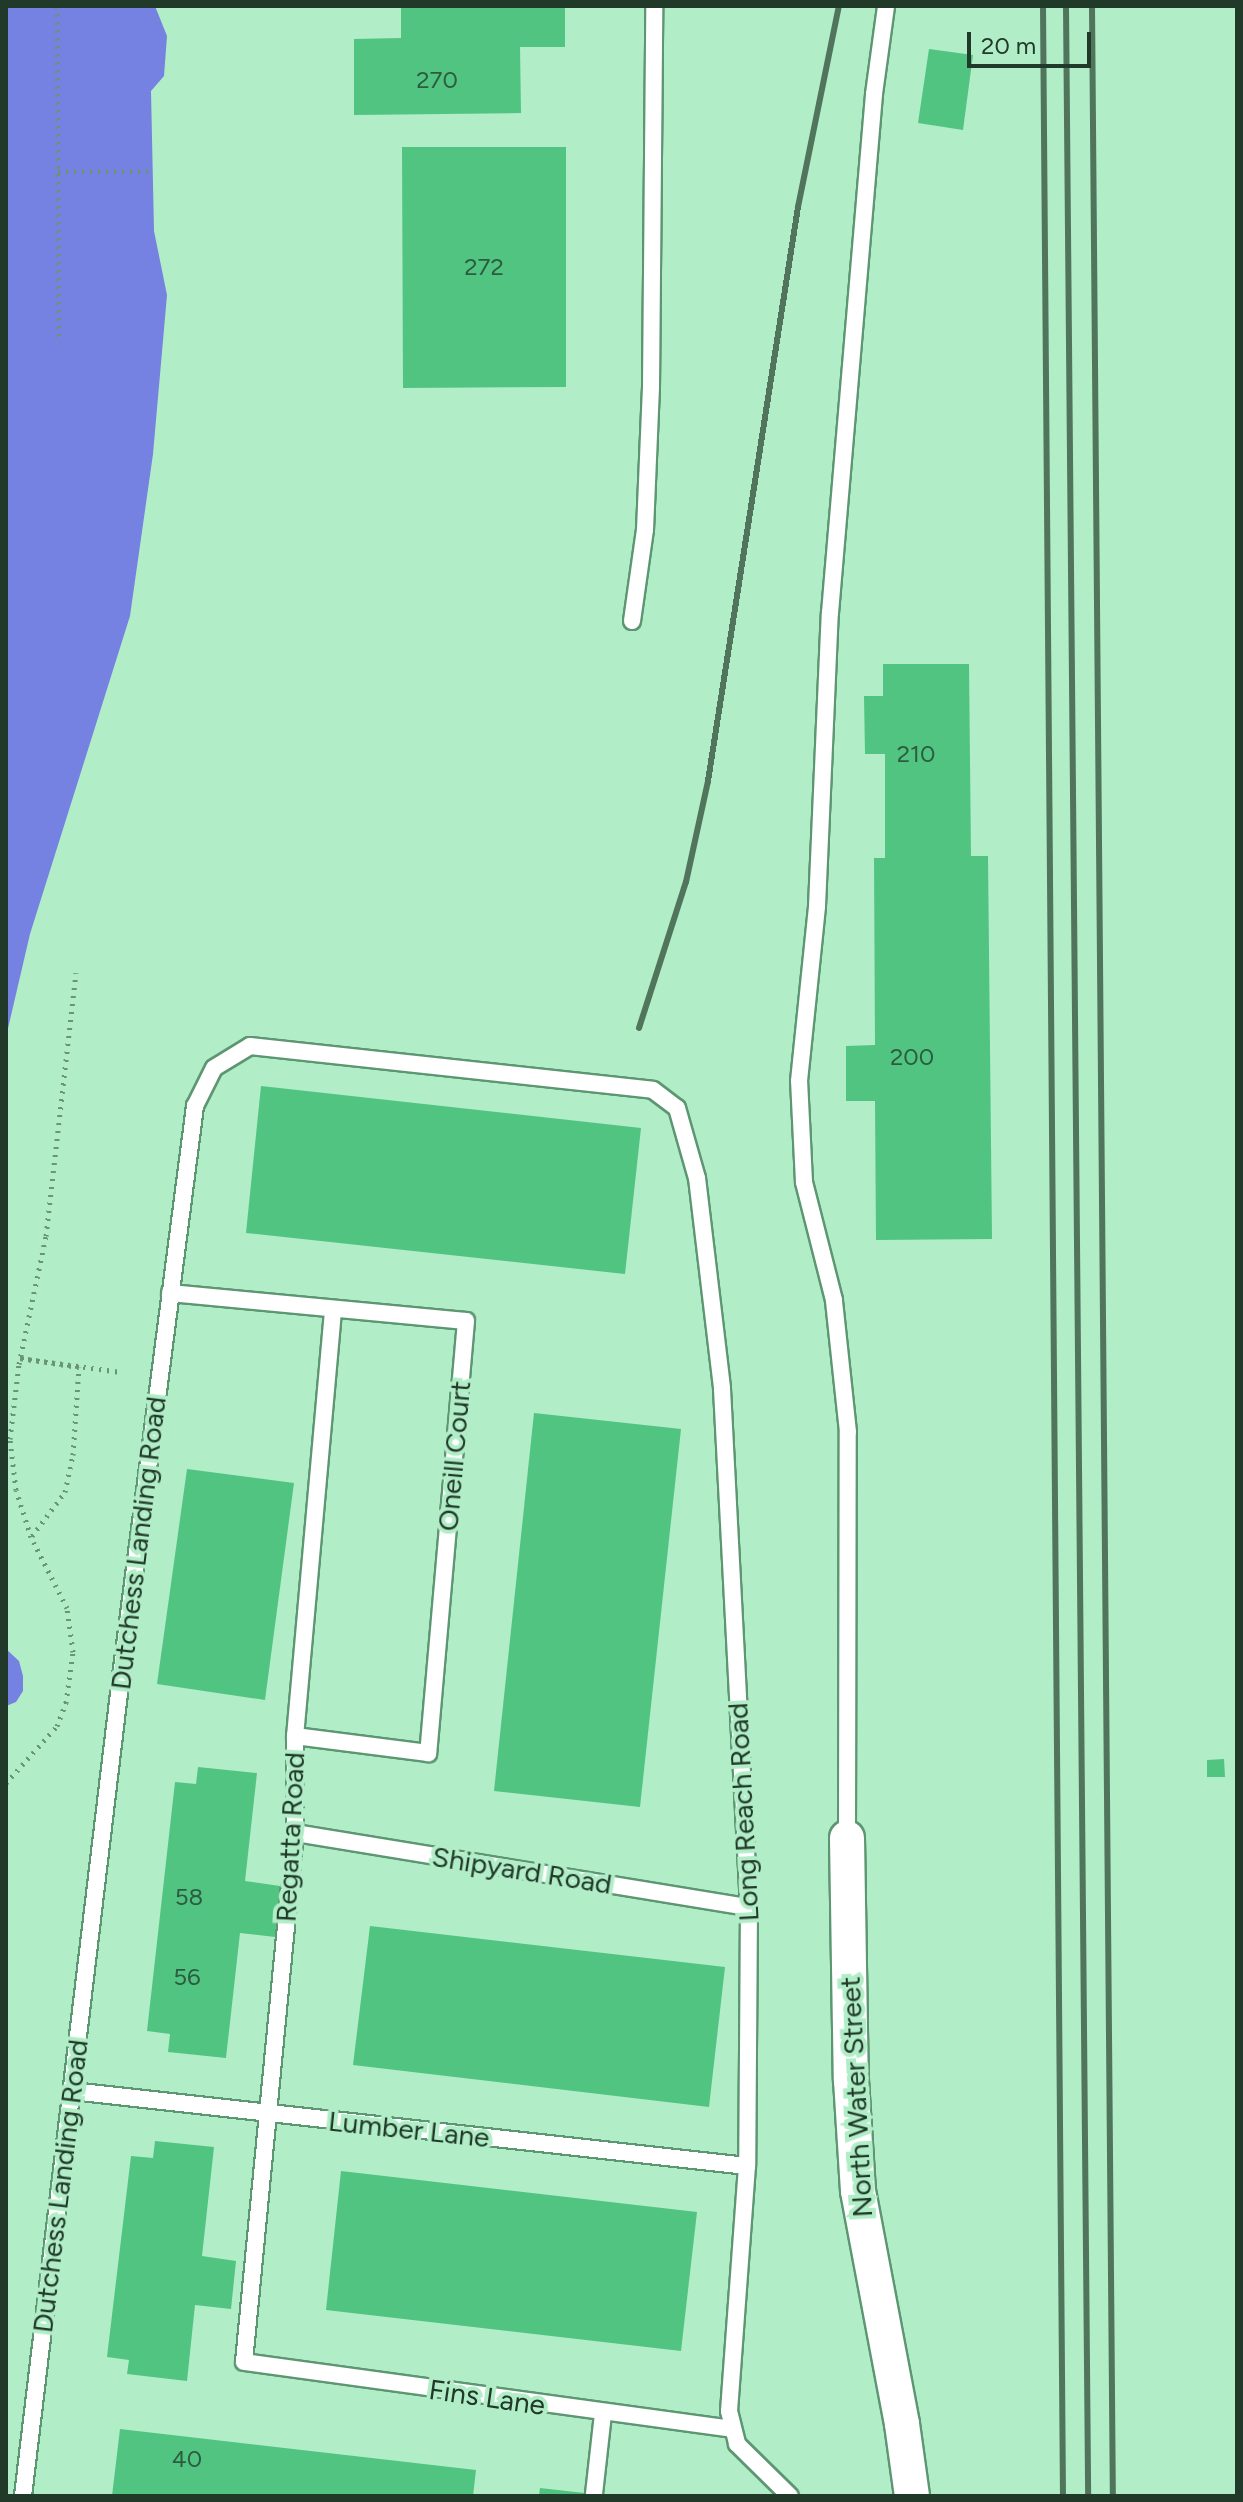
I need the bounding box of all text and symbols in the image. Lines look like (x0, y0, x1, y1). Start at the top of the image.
scale bar (971, 16, 1095, 66)
text: 20 m (981, 31, 1036, 60)
house number: 270 (416, 66, 458, 94)
house number: 272 (464, 253, 504, 281)
house number: 210 (897, 740, 935, 768)
house number: 200 (890, 1043, 934, 1071)
street label: Oneill Court (431, 1380, 477, 1532)
street label: Dutchess Landing Road (103, 1394, 173, 1692)
street label: Long Reach Road (720, 1702, 766, 1922)
street label: Regatta Road (269, 1751, 311, 1923)
street label: Shipyard Road (430, 1839, 614, 1901)
house number: 58 (175, 1883, 203, 1911)
house number: 56 (173, 1963, 201, 1991)
street label: North Water Street (833, 1976, 879, 2218)
street label: Dutchess Landing Road (25, 2037, 95, 2335)
street label: Lumber Lane (327, 2104, 491, 2154)
street label: Fins Lane (427, 2372, 547, 2422)
house number: 40 (172, 2445, 202, 2473)

